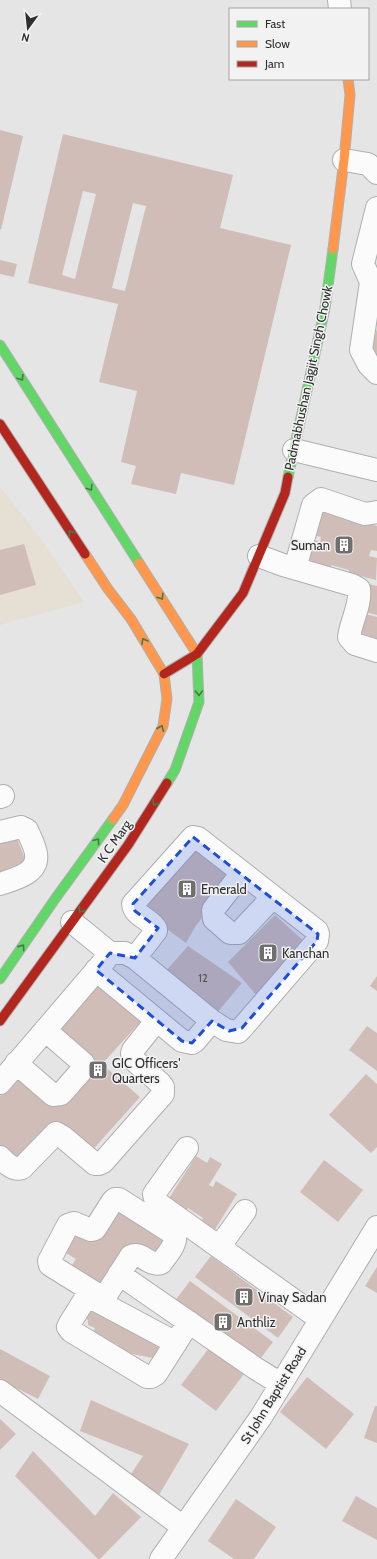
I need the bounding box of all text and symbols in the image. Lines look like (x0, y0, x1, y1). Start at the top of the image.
north arrow (8, 8, 48, 48)
legend (229, 8, 369, 80)
text: Fast (265, 16, 285, 31)
text: N (20, 30, 31, 45)
text: Slow (265, 36, 290, 51)
text: Jam (264, 56, 284, 71)
street label: Padmabhushan Jagjit Singh Chowk (281, 284, 336, 472)
one-way arrow (16, 374, 23, 381)
one-way arrow (86, 484, 93, 491)
one-way arrow (69, 530, 76, 537)
building icon: Suman (333, 534, 355, 556)
place label: Suman (291, 537, 330, 553)
one-way arrow (156, 593, 164, 600)
one-way arrow (142, 638, 149, 645)
one-way arrow (195, 690, 203, 696)
one-way arrow (156, 725, 164, 732)
one-way arrow (152, 799, 159, 806)
street label: K C Marg (94, 816, 135, 865)
one-way arrow (92, 839, 99, 846)
building icon: Emerald (176, 878, 198, 900)
place label: Emerald (201, 881, 247, 897)
one-way arrow (78, 906, 86, 913)
building icon: Kanchan (257, 942, 279, 964)
one-way arrow (17, 945, 24, 952)
place label: Kanchan (282, 945, 329, 961)
house number: 12 (198, 971, 208, 985)
place label: GIC Officers' Quarters (112, 1055, 180, 1086)
building icon: GIC Officers' Quarters (87, 1059, 109, 1081)
building icon: Vinay Sadan (233, 1286, 255, 1308)
place label: Vinay Sadan (258, 1289, 327, 1305)
building icon: Anthliz (212, 1311, 234, 1333)
place label: Anthliz (237, 1314, 276, 1330)
street label: St John Baptist Road (237, 1344, 309, 1446)

